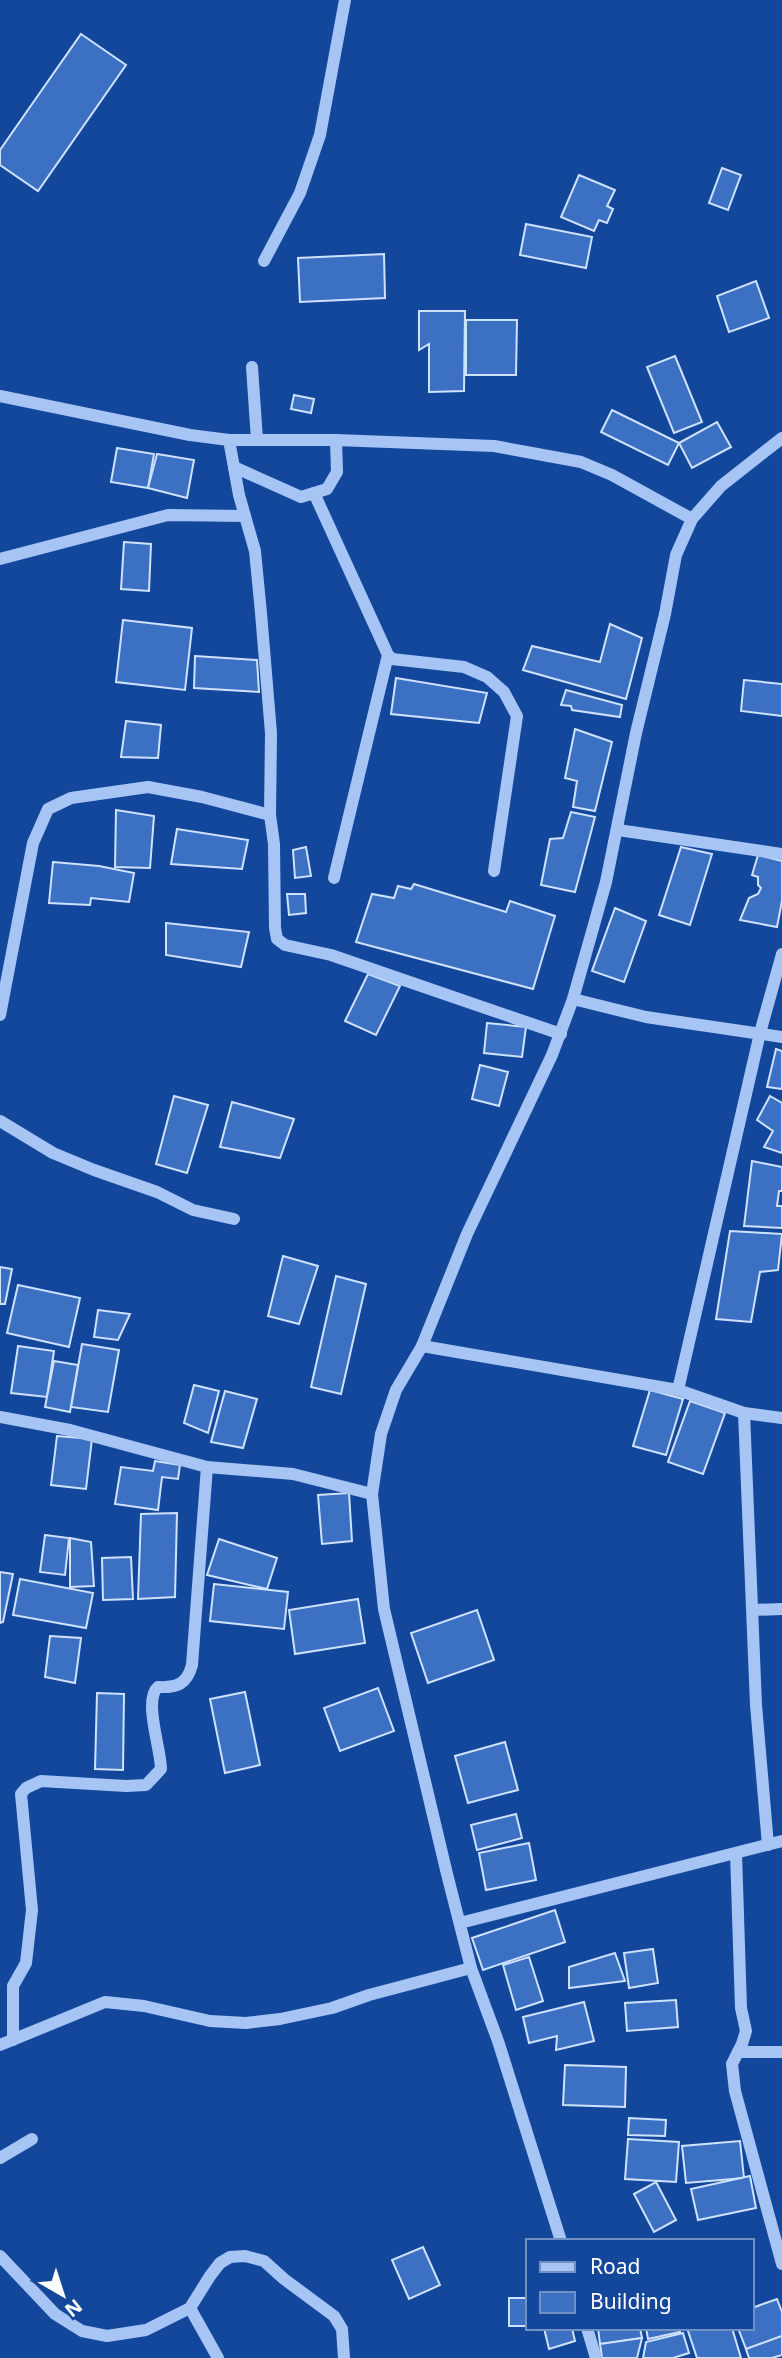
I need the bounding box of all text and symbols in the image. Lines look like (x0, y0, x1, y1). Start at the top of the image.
legend (526, 2239, 754, 2330)
text: Road (590, 2252, 640, 2280)
north arrow (28, 2260, 98, 2330)
text: Building (590, 2287, 672, 2315)
text: N (60, 2293, 88, 2323)

